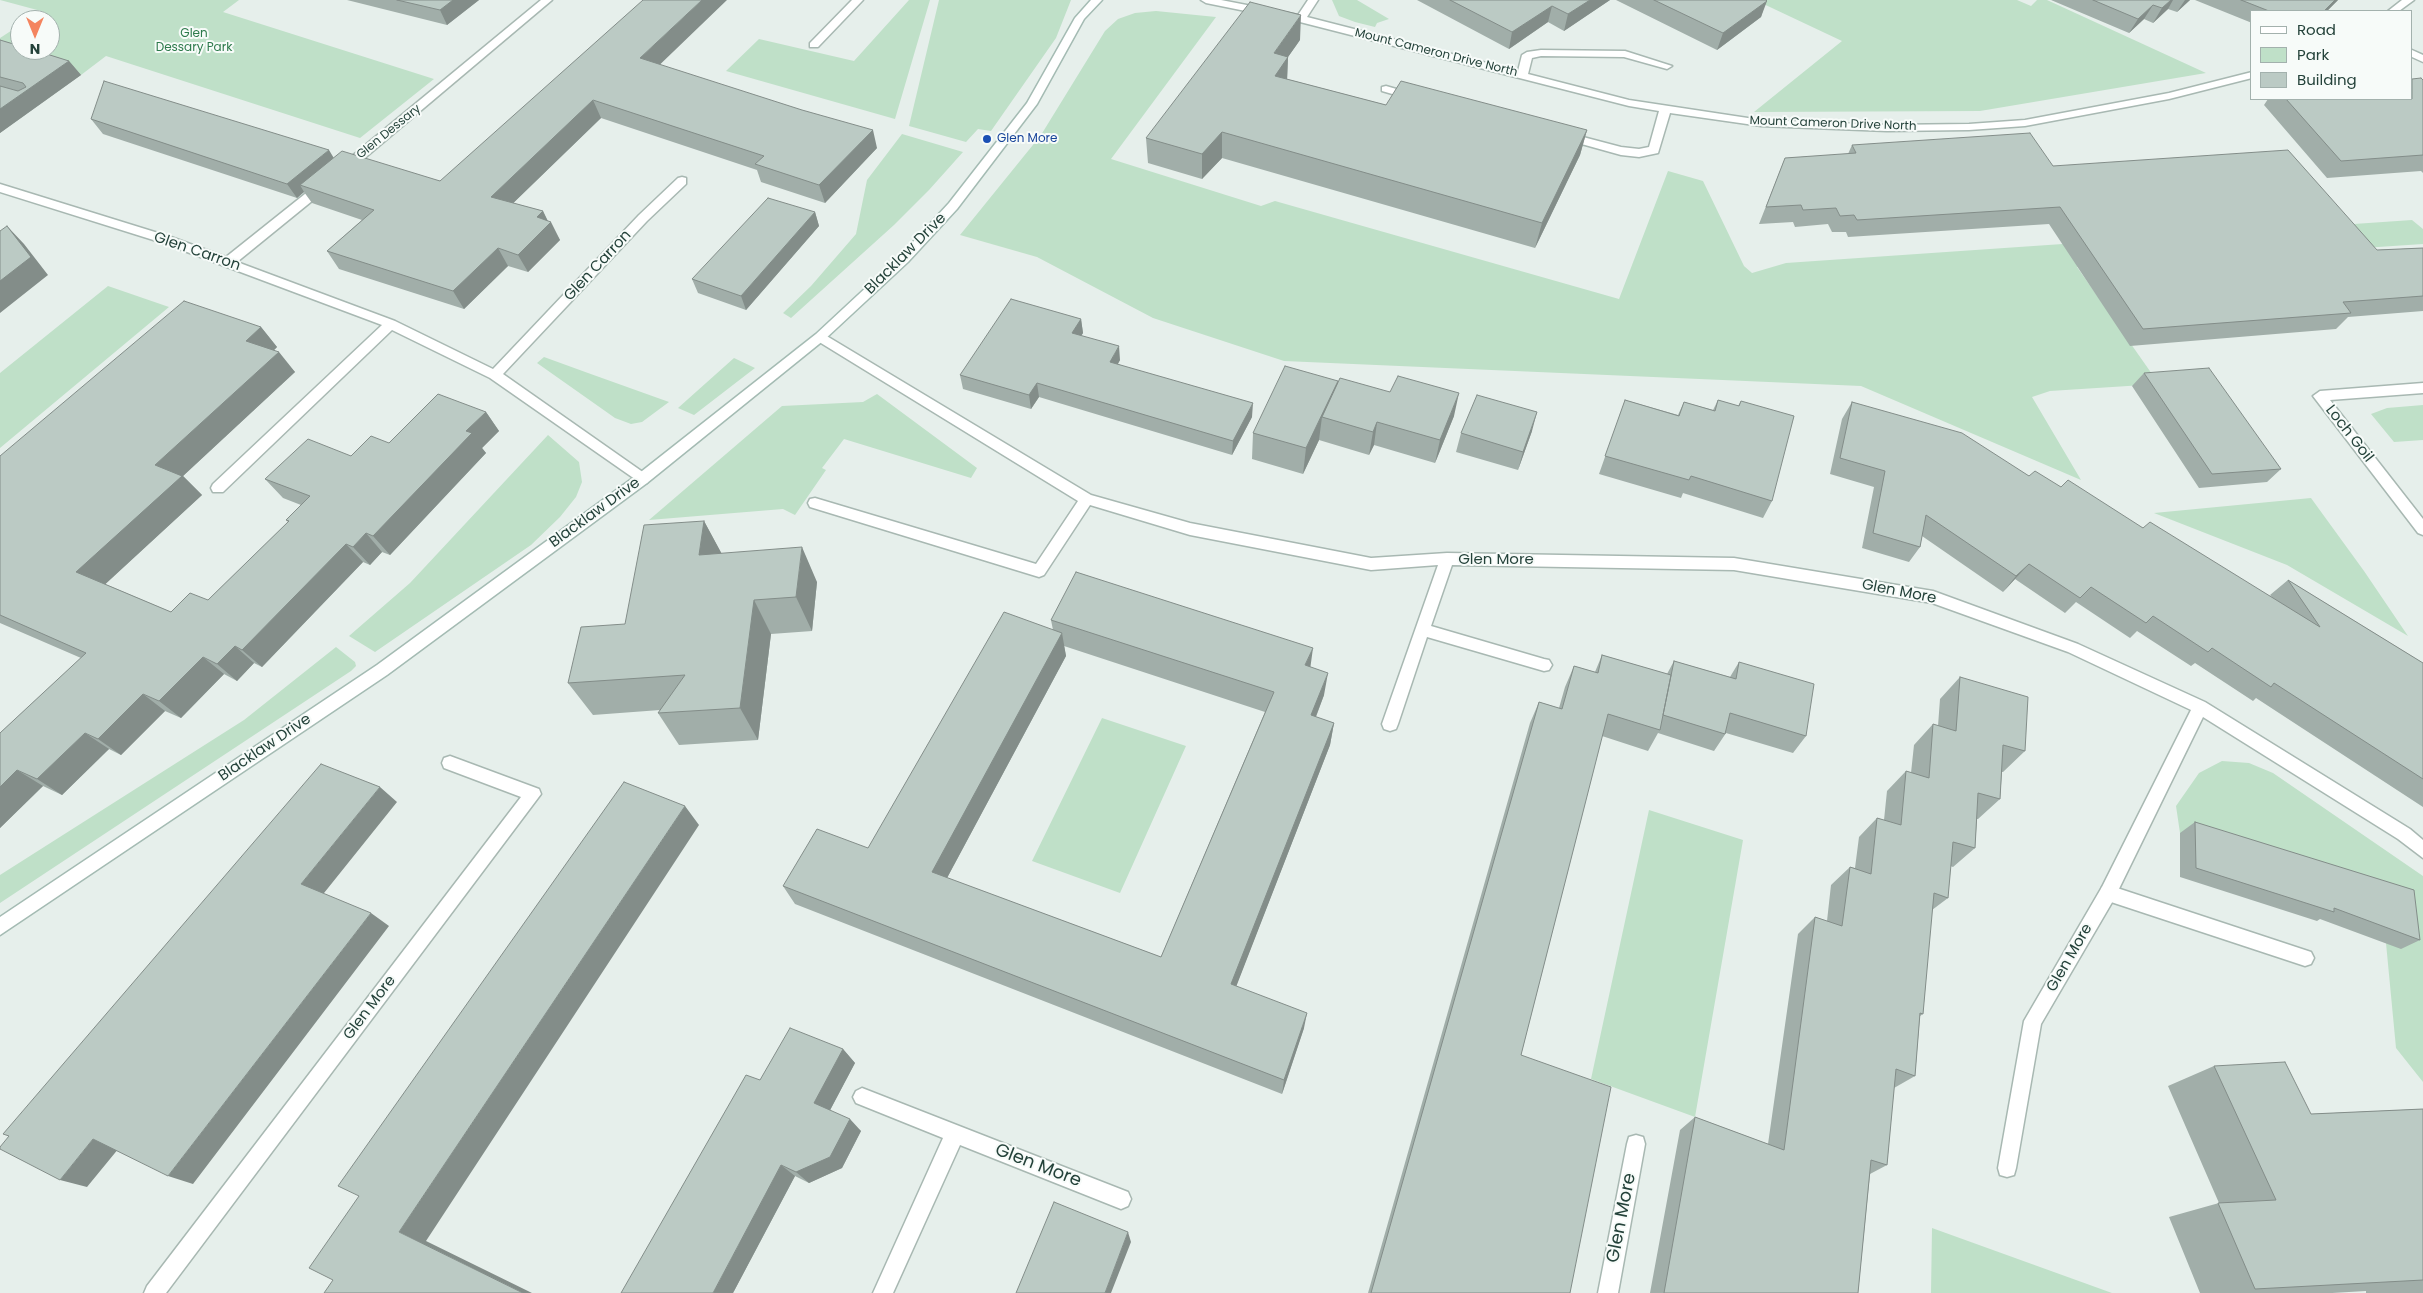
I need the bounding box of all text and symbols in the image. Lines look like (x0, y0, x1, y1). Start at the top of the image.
north arrow (10, 10, 60, 60)
legend (2250, 10, 2413, 100)
text: Road (2297, 19, 2336, 40)
street label: Mount Cameron Drive North (1353, 26, 1519, 80)
park label: Glen Dessary Park (156, 27, 232, 55)
text: N (30, 39, 40, 59)
text: Park (2297, 44, 2329, 65)
text: Building (2297, 69, 2357, 90)
street label: Glen Dessary (354, 102, 424, 162)
street label: Mount Cameron Drive North (1749, 114, 1917, 134)
place label: Glen More (997, 132, 1058, 146)
marker: Glen More (981, 133, 993, 145)
street label: Blacklaw Drive (862, 210, 950, 298)
street label: Glen Carron (561, 227, 635, 305)
street label: Glen Carron (151, 229, 243, 275)
street label: Loch Goil (2321, 402, 2377, 466)
street label: Blacklaw Drive (546, 474, 644, 552)
street label: Glen More (1458, 551, 1534, 569)
street label: Glen More (1860, 576, 1938, 608)
street label: Blacklaw Drive (215, 710, 315, 786)
street label: Glen More (2043, 921, 2097, 995)
street label: Glen More (340, 972, 400, 1044)
street label: Glen More (992, 1140, 1084, 1192)
street label: Glen More (1603, 1171, 1641, 1265)

